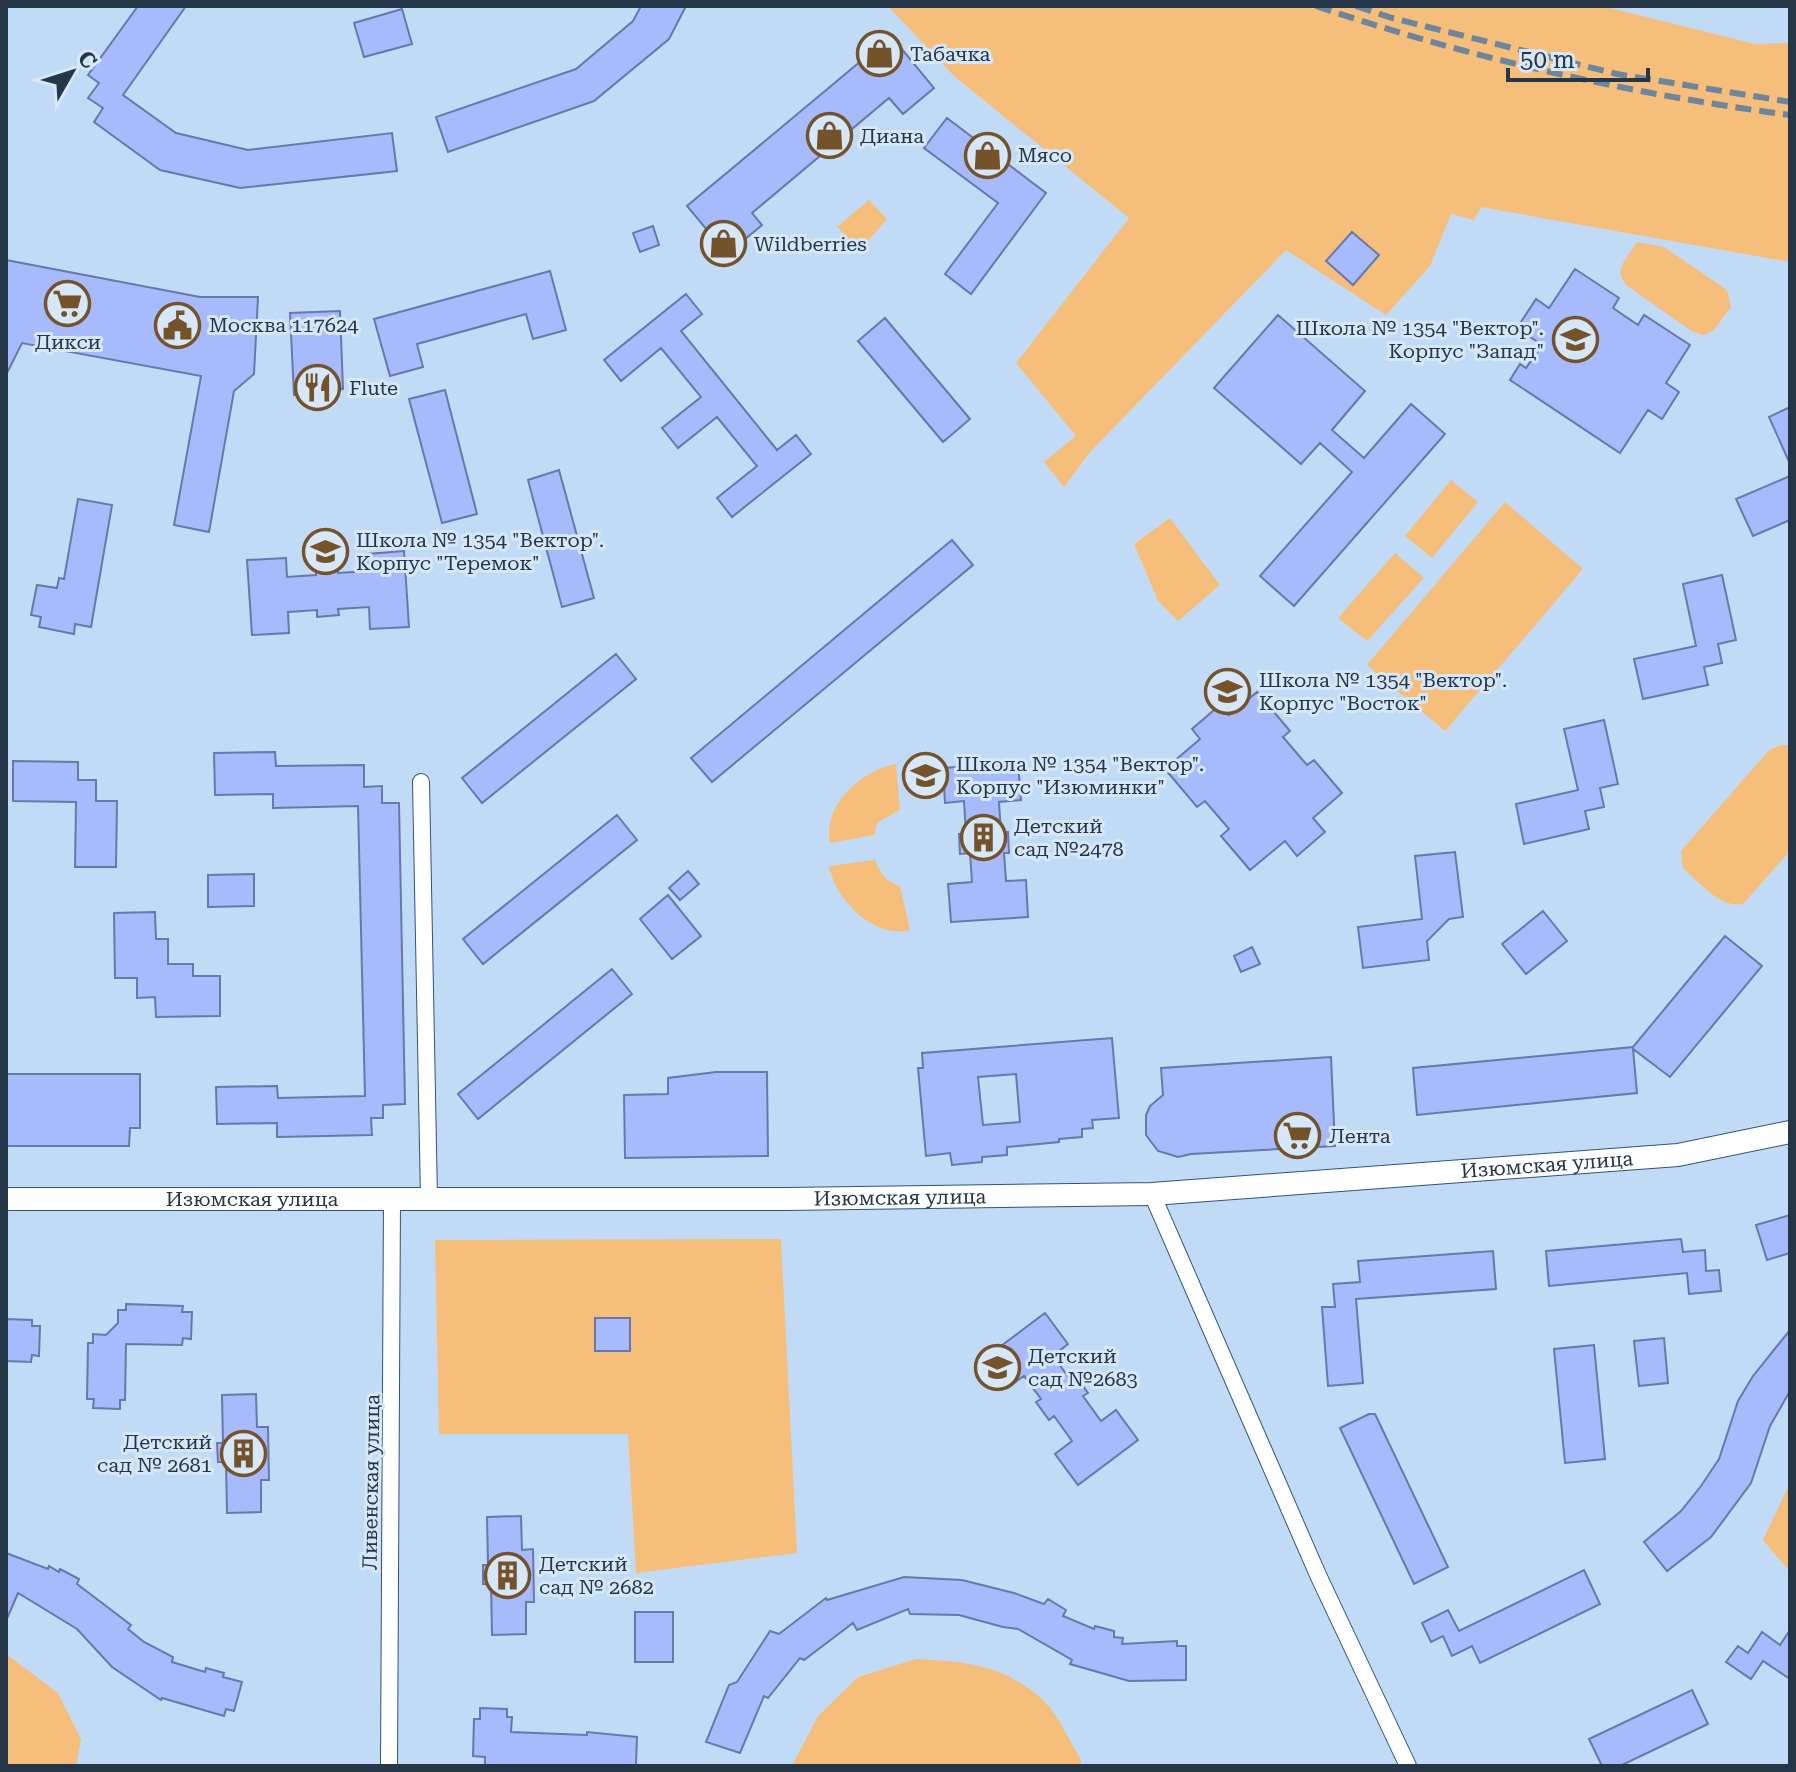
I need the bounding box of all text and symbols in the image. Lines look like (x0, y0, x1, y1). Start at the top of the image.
shop icon: Табачка (855, 30, 903, 78)
north arrow (32, 32, 112, 112)
scale bar (1508, 32, 1648, 82)
place label: Табачка (910, 42, 991, 66)
text: С (73, 46, 102, 74)
text: 50 m (1520, 46, 1575, 74)
shop icon: Диана (805, 112, 853, 160)
place label: Диана (860, 124, 924, 148)
shop icon: Мясо (963, 131, 1011, 179)
place label: Мясо (1018, 143, 1072, 167)
shop icon: Wildberries (699, 220, 747, 268)
place label: Wildberries (754, 232, 867, 256)
supermarket icon: Дикси (44, 279, 92, 327)
public building icon: Москва 117624 (154, 301, 202, 349)
place label: Москва 117624 (209, 313, 359, 337)
place label: Школа № 1354 "Вектор". Корпус "Запад" (1296, 316, 1544, 363)
school or university icon: Школа № 1354 "Вектор". Корпус "Запад" (1551, 316, 1599, 364)
place label: Дикси (35, 330, 101, 354)
restaurant icon: Flute (294, 364, 342, 412)
place label: Flute (349, 376, 398, 400)
school or university icon: Школа № 1354 "Вектор". Корпус "Теремок" (301, 528, 349, 576)
place label: Школа № 1354 "Вектор". Корпус "Теремок" (356, 528, 604, 575)
school or university icon: Школа № 1354 "Вектор". Корпус "Восток" (1204, 667, 1252, 715)
place label: Школа № 1354 "Вектор". Корпус "Восток" (1259, 668, 1507, 715)
school or university icon: Школа № 1354 "Вектор". Корпус "Изюминки" (901, 751, 949, 799)
place label: Школа № 1354 "Вектор". Корпус "Изюминки" (956, 752, 1204, 799)
building icon: Детский сад №2478 (959, 814, 1007, 862)
place label: Детский сад №2478 (1014, 814, 1124, 861)
supermarket icon: Лента (1274, 1112, 1322, 1160)
place label: Лента (1329, 1124, 1391, 1148)
street label: Изюмская улица (1460, 1146, 1634, 1183)
street label: Изюмская улица (813, 1184, 987, 1211)
street label: Изюмская улица (166, 1187, 339, 1211)
school or university icon: Детский сад №2683 (973, 1344, 1021, 1392)
place label: Детский сад №2683 (1028, 1344, 1138, 1391)
street label: Ливенская улица (357, 1394, 385, 1570)
building icon: Детский сад № 2681 (219, 1429, 267, 1477)
place label: Детский сад № 2681 (97, 1430, 212, 1477)
building icon: Детский сад № 2682 (484, 1551, 532, 1599)
place label: Детский сад № 2682 (539, 1552, 654, 1599)

